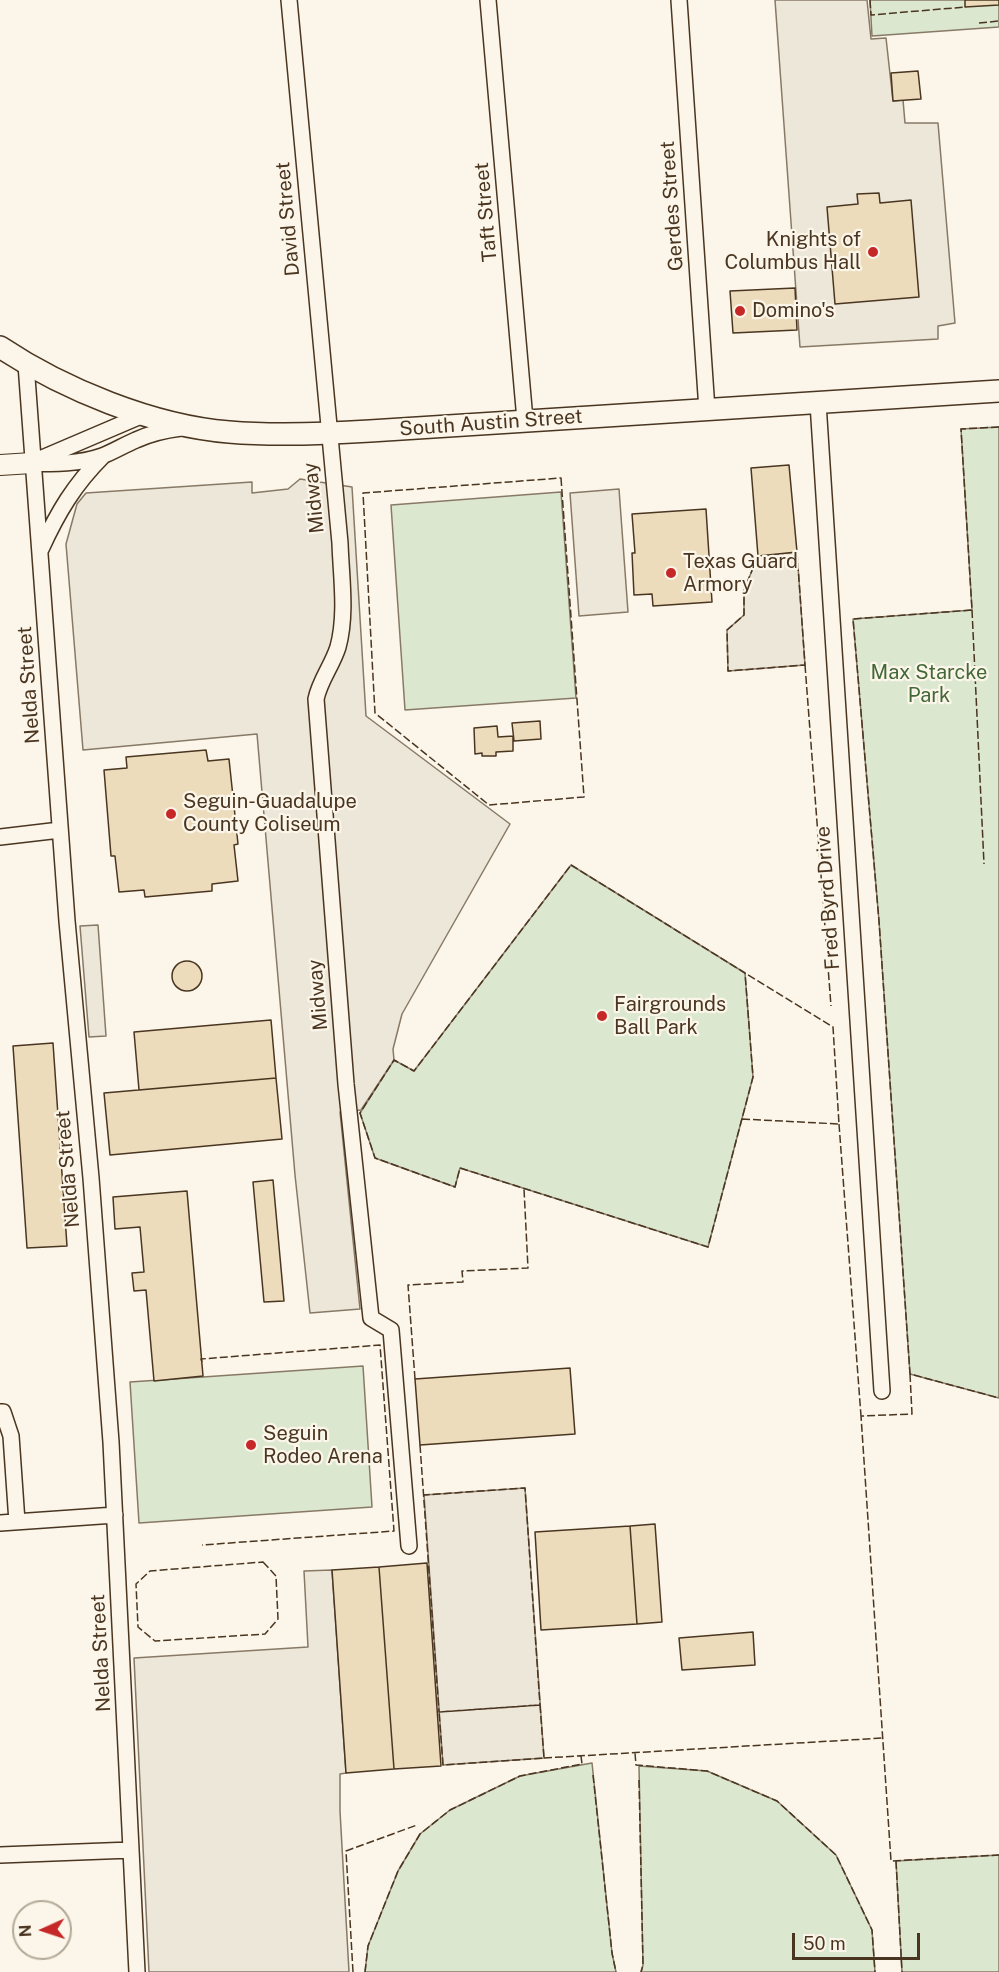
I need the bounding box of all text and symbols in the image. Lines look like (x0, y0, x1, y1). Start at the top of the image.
street label: Gerdes Street (655, 140, 689, 272)
street label: David Street (271, 161, 305, 277)
street label: Taft Street (470, 161, 502, 263)
place label: Knights of Columbus Hall (725, 228, 861, 275)
marker: Knights of Columbus Hall (866, 245, 880, 259)
place label: Domino's (752, 299, 835, 323)
marker: Domino's (733, 304, 747, 318)
street label: South Austin Street (399, 405, 583, 441)
street label: Midway (298, 461, 330, 535)
place label: Texas Guard Armory (683, 550, 798, 597)
marker: Texas Guard Armory (664, 566, 678, 580)
street label: Nelda Street (13, 625, 45, 745)
park label: Max Starcke Park (871, 661, 987, 708)
place label: Seguin-Guadalupe County Coliseum (183, 790, 357, 837)
marker: Seguin-Guadalupe County Coliseum (164, 807, 178, 821)
street label: Fred Byrd Drive (811, 825, 845, 971)
street label: Midway (303, 958, 333, 1032)
place label: Fairgrounds Ball Park (614, 993, 726, 1040)
marker: Fairgrounds Ball Park (595, 1009, 609, 1023)
street label: Nelda Street (51, 1109, 85, 1229)
place label: Seguin Rodeo Arena (263, 1422, 383, 1469)
marker: Seguin Rodeo Arena (244, 1438, 258, 1452)
street label: Nelda Street (86, 1593, 116, 1713)
north arrow (12, 1900, 72, 1960)
scale bar (795, 1921, 922, 1959)
text: N (16, 1924, 35, 1938)
text: 50 m (803, 1933, 846, 1954)

